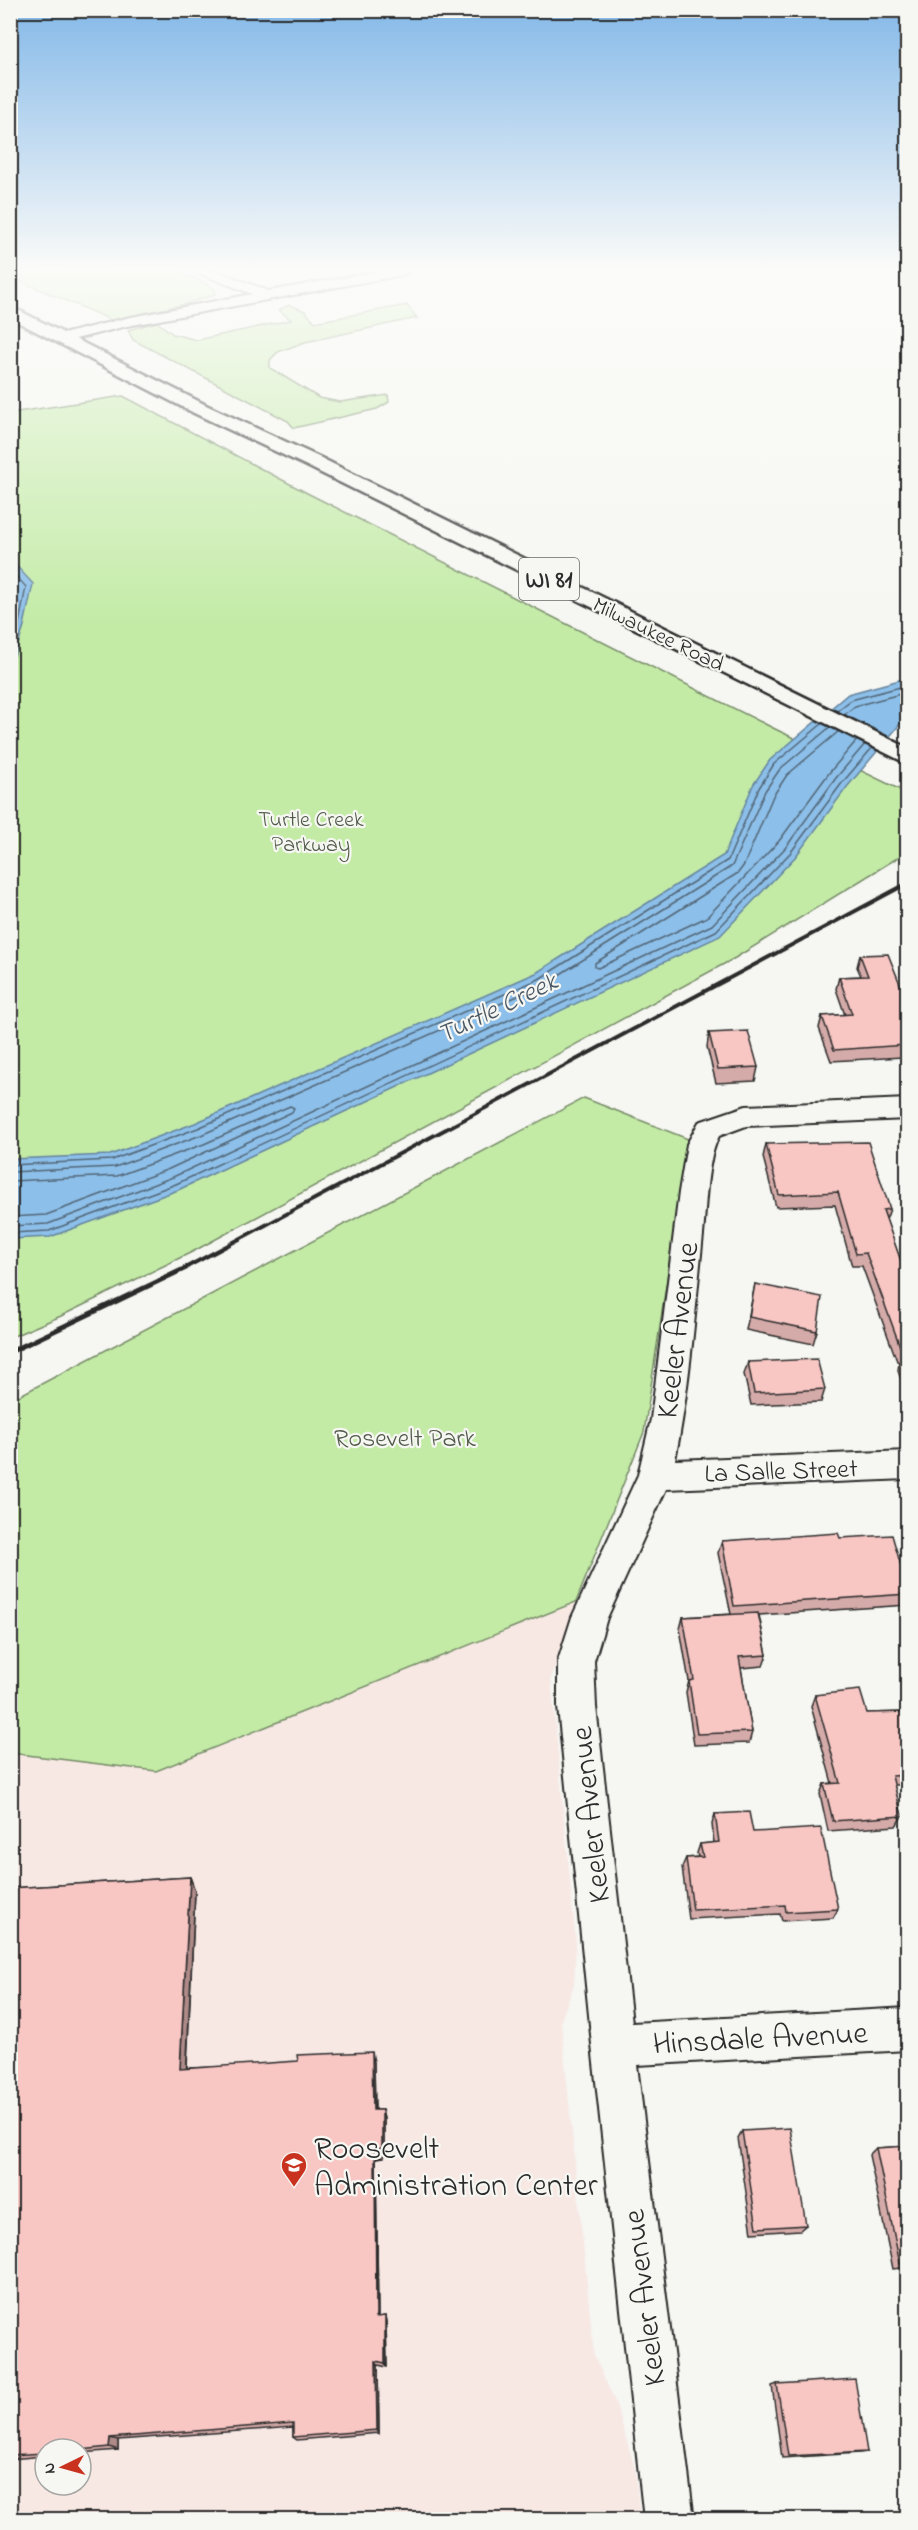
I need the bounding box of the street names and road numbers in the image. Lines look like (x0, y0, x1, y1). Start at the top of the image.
road number: WI 81 (519, 558, 579, 600)
street label: Milwaukee Road (587, 590, 729, 681)
street label: Keeler Avenue (645, 1239, 714, 1421)
street label: La Salle Street (704, 1451, 859, 1495)
street label: Keeler Avenue (560, 1723, 625, 1905)
street label: Hinsdale Avenue (652, 2011, 869, 2070)
street label: Keeler Avenue (612, 2206, 681, 2389)

